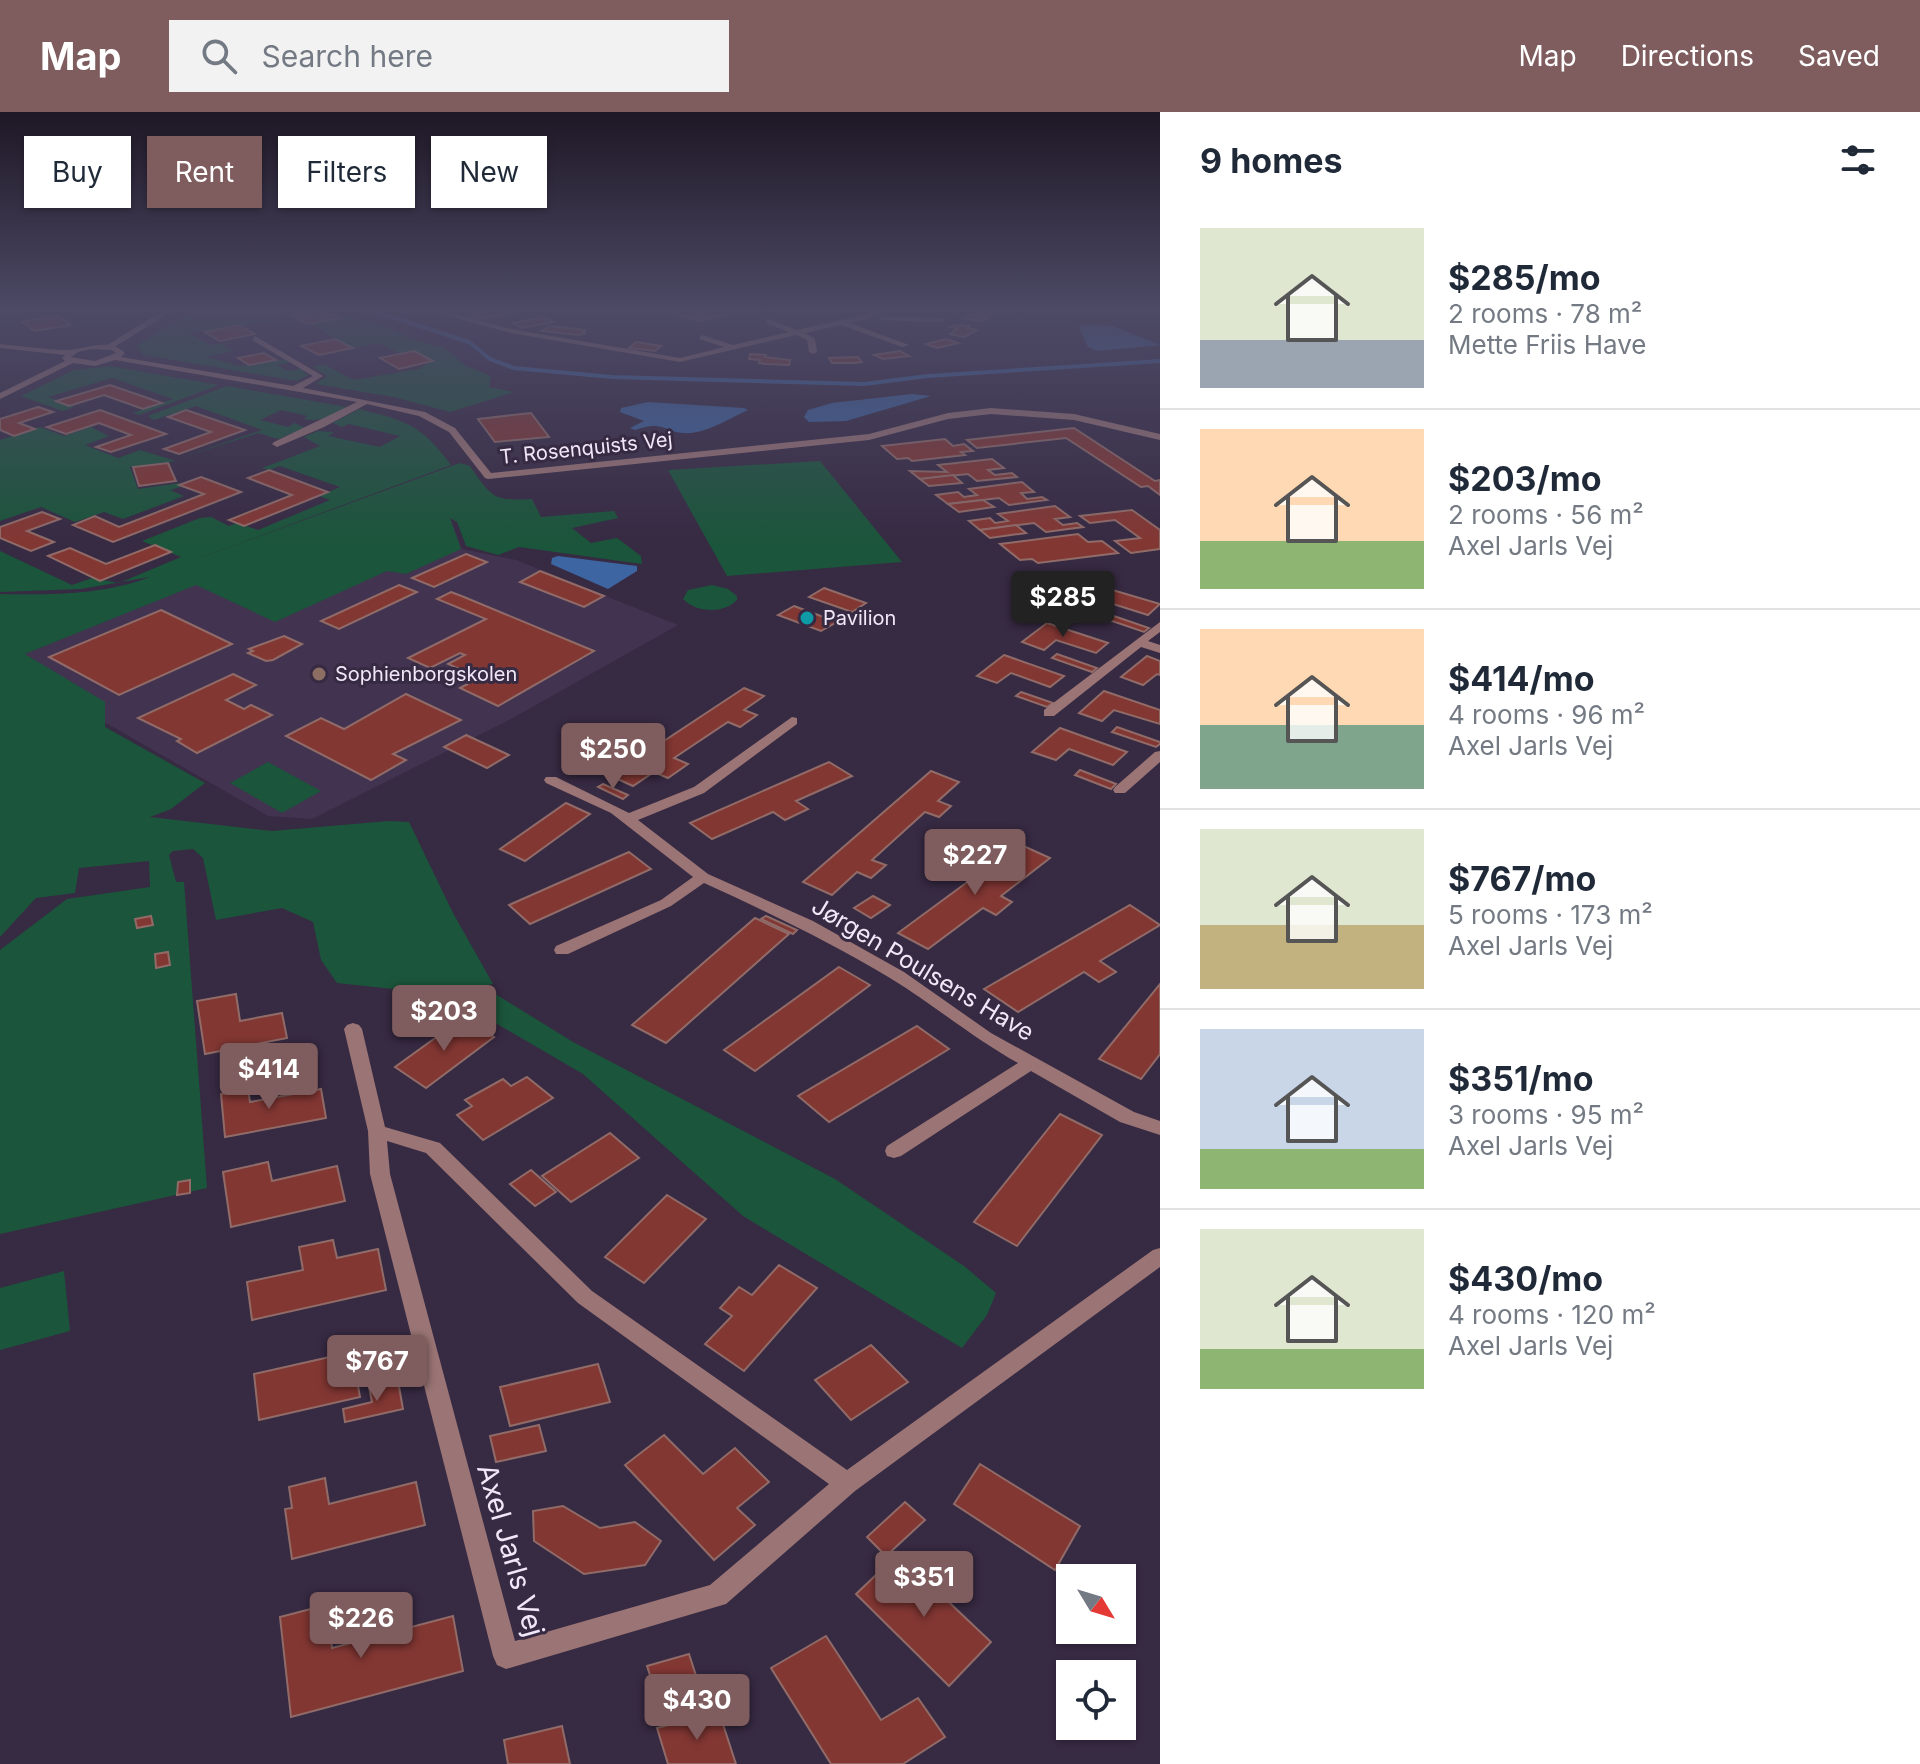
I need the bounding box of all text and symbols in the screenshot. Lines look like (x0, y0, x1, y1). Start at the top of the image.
search box (169, 20, 729, 92)
text: Map (40, 33, 121, 79)
icon: search (197, 34, 241, 78)
text: Search here (261, 38, 433, 74)
text: Map (1518, 39, 1577, 73)
text: Directions (1621, 39, 1754, 73)
text: Saved (1798, 39, 1880, 73)
chip: Buy (24, 136, 131, 208)
chip: Rent (147, 136, 262, 208)
chip: Filters (278, 136, 415, 208)
chip: New (431, 136, 547, 208)
icon: filters (1836, 138, 1880, 182)
text: 9 homes (1200, 140, 1342, 181)
text: $285/mo (1448, 257, 1601, 298)
icon: home (1264, 260, 1360, 356)
text: 2 rooms · 78 m² (1448, 298, 1642, 329)
text: Mette Friis Have (1448, 329, 1646, 360)
street label: T. Rosenquists Vej (498, 427, 674, 469)
text: $203/mo (1448, 458, 1602, 499)
icon: home (1264, 461, 1360, 557)
text: 2 rooms · 56 m² (1448, 499, 1644, 530)
text: Axel Jarls Vej (1448, 530, 1613, 561)
pin: $285 (1016, 571, 1110, 639)
text: $285 (1030, 581, 1096, 612)
place label: Pavilion (823, 606, 896, 630)
marker: Pavilion (798, 609, 816, 627)
text: $414/mo (1448, 658, 1595, 699)
icon: home (1264, 661, 1360, 757)
place label: Sophienborgskolen (335, 662, 517, 686)
marker: Sophienborgskolen (310, 665, 328, 683)
text: 4 rooms · 96 m² (1448, 699, 1645, 730)
pin: $250 (566, 723, 660, 791)
text: Axel Jarls Vej (1448, 730, 1613, 761)
text: $250 (579, 733, 647, 764)
pin: $227 (928, 829, 1022, 897)
text: $227 (943, 839, 1007, 870)
text: $767/mo (1448, 858, 1596, 899)
icon: home (1264, 861, 1360, 957)
street label: Jørgen Poulsens Have (807, 891, 1039, 1047)
text: 5 rooms · 173 m² (1448, 899, 1653, 930)
text: Axel Jarls Vej (1448, 930, 1613, 961)
pin: $203 (397, 985, 491, 1053)
text: $203 (410, 995, 478, 1026)
pin: $414 (222, 1043, 316, 1111)
text: $414 (238, 1053, 300, 1084)
text: $351/mo (1448, 1058, 1594, 1099)
icon: home (1264, 1061, 1360, 1157)
text: 3 rooms · 95 m² (1448, 1099, 1644, 1130)
text: Axel Jarls Vej (1448, 1130, 1613, 1161)
text: $430/mo (1448, 1258, 1603, 1299)
icon: home (1264, 1261, 1360, 1357)
text: 4 rooms · 120 m² (1448, 1299, 1656, 1330)
text: Axel Jarls Vej (1448, 1330, 1613, 1361)
pin: $767 (330, 1335, 424, 1403)
text: $767 (345, 1345, 409, 1376)
street label: Axel Jarls Vej (470, 1460, 552, 1640)
pin: $351 (877, 1551, 971, 1619)
text: $351 (893, 1561, 955, 1592)
north arrow (1056, 1564, 1136, 1644)
map controls (1056, 1564, 1136, 1740)
pin: $226 (314, 1592, 408, 1660)
text: $226 (328, 1602, 394, 1633)
button: locate (1056, 1660, 1136, 1740)
pin: $430 (650, 1674, 744, 1742)
text: $430 (663, 1684, 731, 1715)

